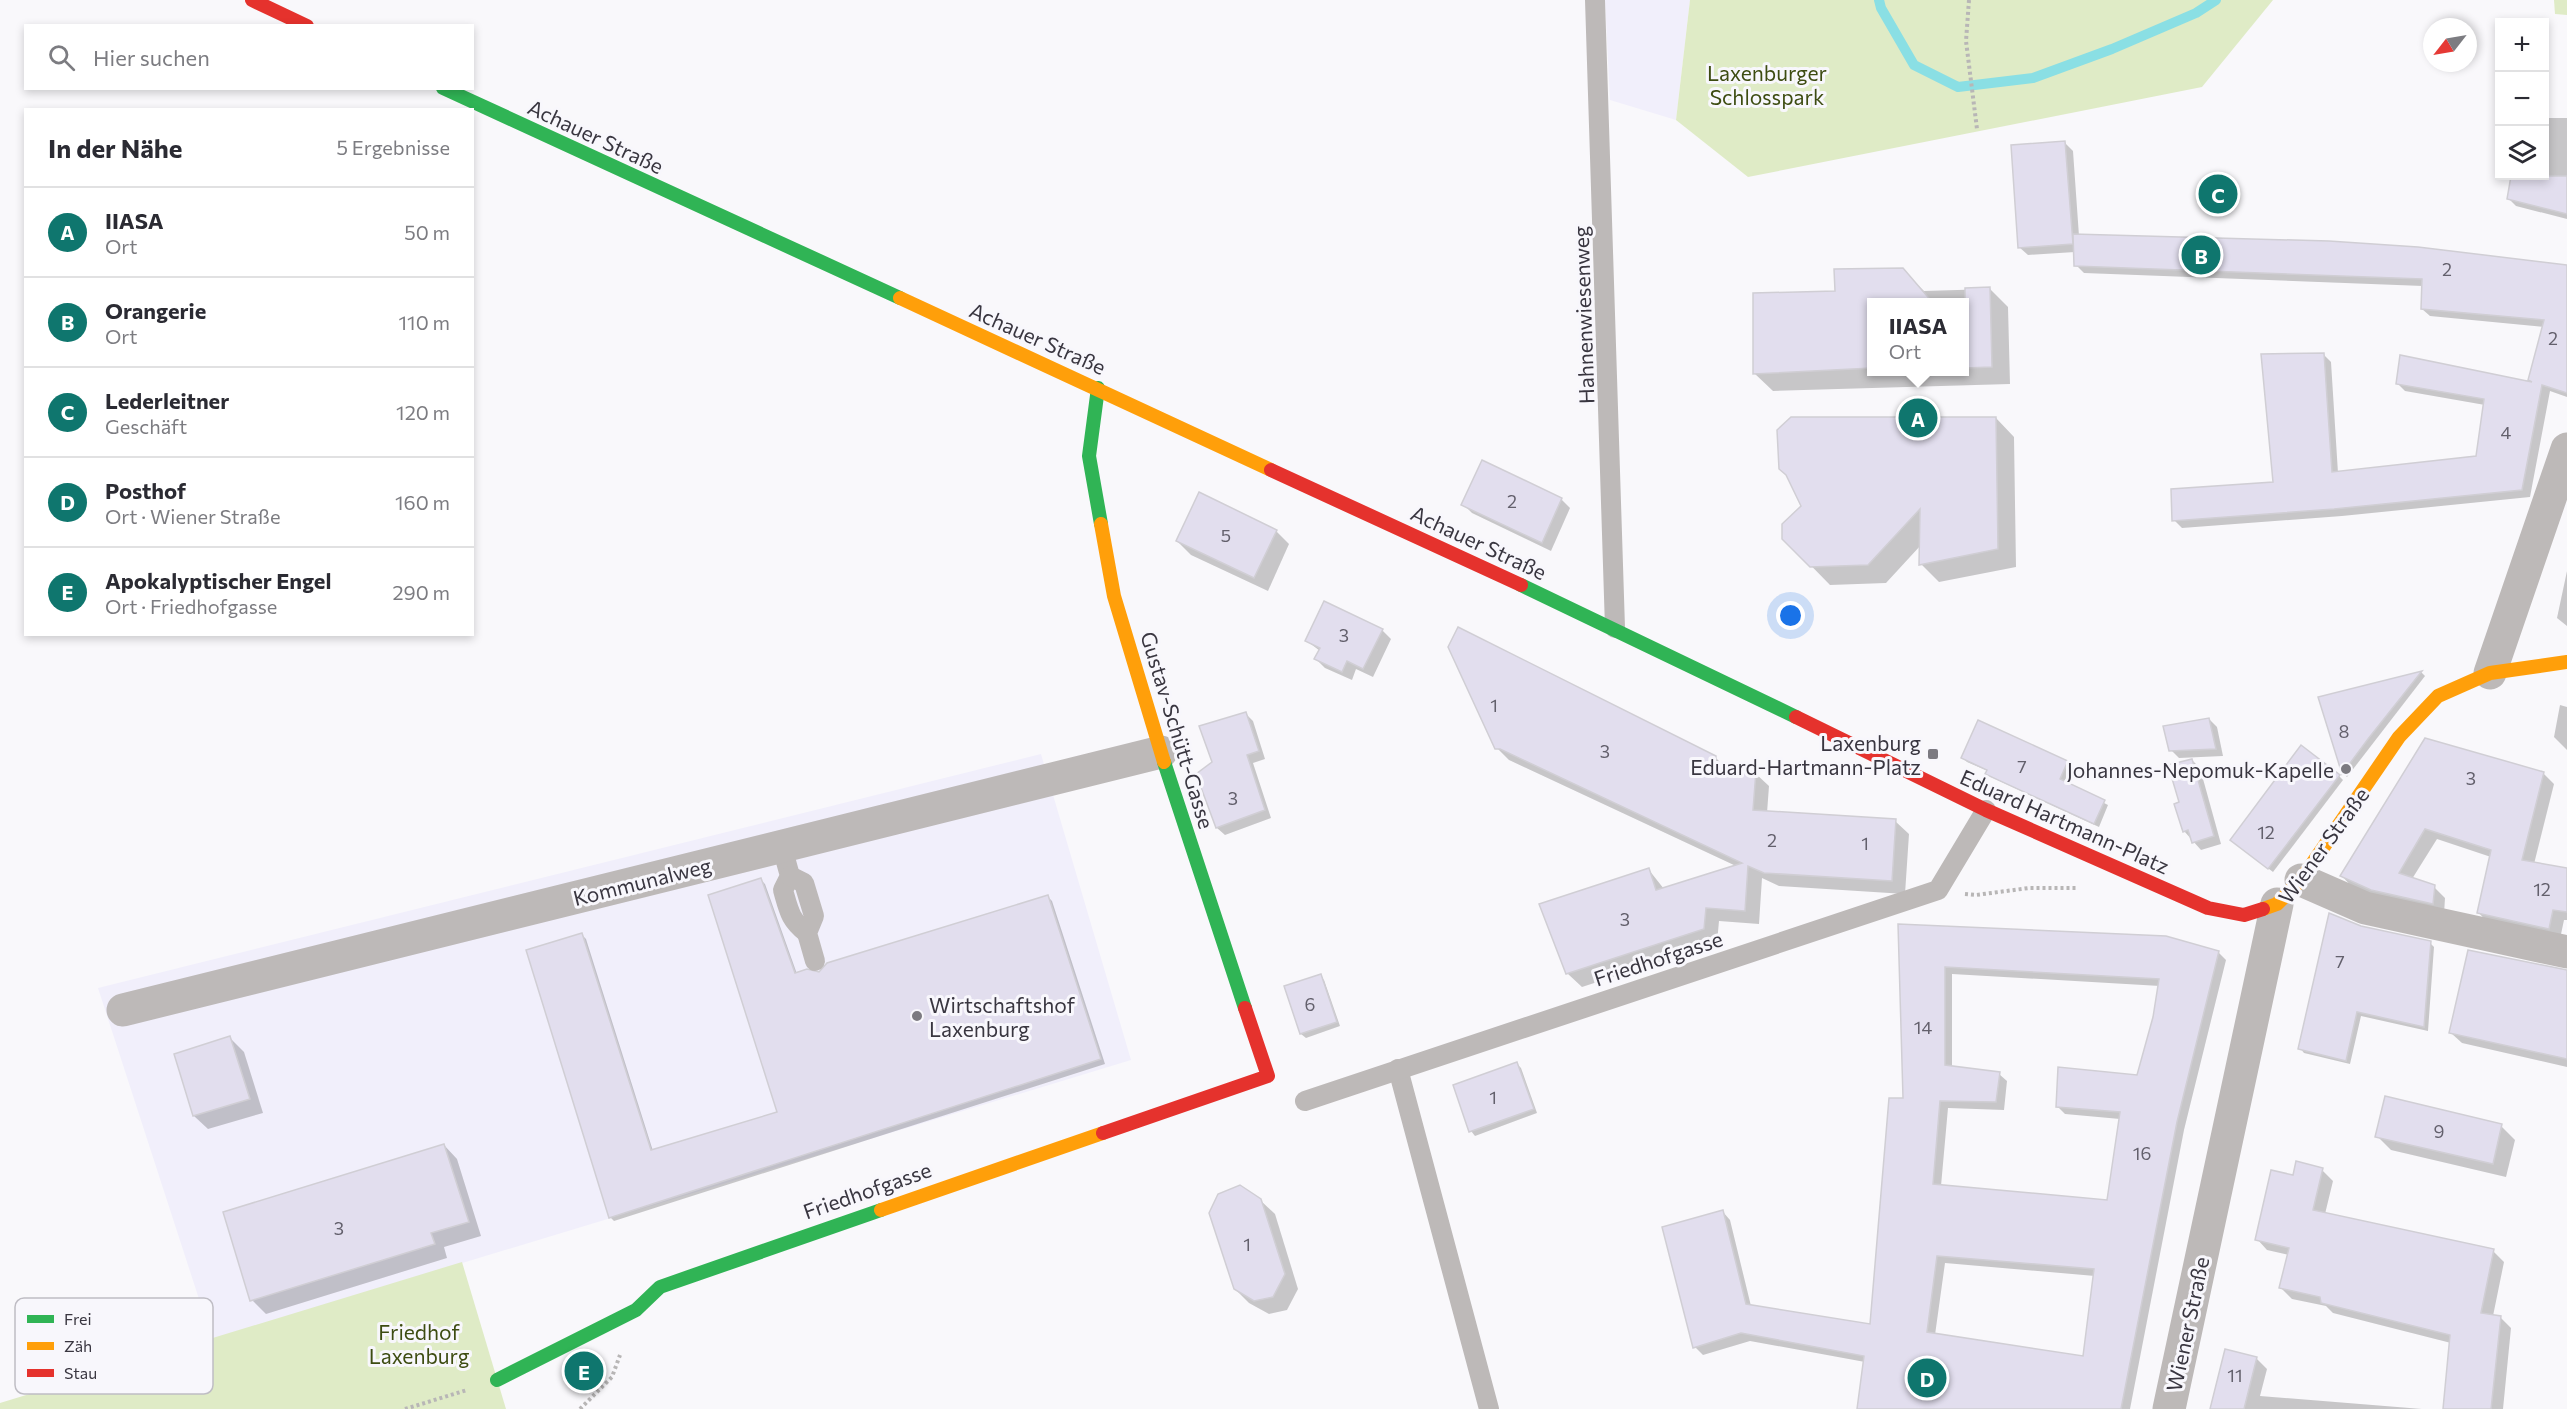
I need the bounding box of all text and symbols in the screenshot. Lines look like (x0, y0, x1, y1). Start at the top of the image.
north arrow (2423, 18, 2477, 72)
map controls (2495, 18, 2549, 180)
button: + (2495, 18, 2549, 72)
search box (24, 24, 474, 90)
icon: search (45, 41, 78, 74)
text: Hier suchen (93, 44, 210, 71)
park label: Laxenburger Schlosspark (1707, 60, 1827, 109)
button: − (2495, 72, 2549, 126)
street label: Achauer Straße (524, 94, 668, 178)
button: layers (2495, 126, 2549, 180)
text: In der Nähe (48, 132, 183, 163)
text: 5 Ergebnisse (336, 135, 450, 159)
pin: C (2198, 172, 2238, 216)
text: IIASA (105, 207, 164, 234)
text: A (60, 220, 75, 244)
text: 50 m (404, 220, 450, 244)
street label: Hahnenwiesenweg (1567, 225, 1599, 405)
pin: B (2182, 232, 2220, 278)
text: Ort (105, 234, 138, 258)
house number: 2 (2442, 258, 2452, 280)
text: Orangerie (105, 297, 206, 324)
street label: Achauer Straße (966, 297, 1110, 379)
popup (1867, 298, 1969, 376)
text: B (61, 310, 74, 334)
text: 110 m (399, 310, 450, 334)
text: IIASA (1889, 312, 1947, 339)
text: Ort (105, 324, 138, 348)
house number: 2 (2548, 327, 2558, 349)
text: Ort (1889, 339, 1921, 363)
text: Lederleitner (105, 387, 229, 414)
pin: A (1898, 396, 1938, 440)
text: C (61, 400, 74, 424)
text: 120 m (396, 400, 450, 424)
text: Geschäft (105, 414, 187, 438)
house number: 4 (2501, 421, 2512, 443)
text: Posthof (105, 477, 186, 504)
text: D (60, 490, 75, 514)
text: 160 m (395, 490, 450, 514)
house number: 2 (1507, 490, 1517, 512)
street label: Achauer Straße (1407, 500, 1551, 584)
text: Ort · Wiener Straße (105, 504, 280, 528)
house number: 5 (1221, 524, 1231, 546)
text: Apokalyptischer Engel (105, 567, 331, 594)
text: E (62, 580, 73, 604)
text: 290 m (392, 580, 450, 604)
text: Ort · Friedhofgasse (105, 594, 277, 618)
your location (1776, 601, 1805, 630)
house number: 3 (1339, 624, 1349, 646)
street label: Gustav-Schütt-Gasse (1136, 628, 1220, 832)
house number: 1 (1490, 694, 1498, 716)
house number: 8 (2339, 720, 2350, 742)
place label: Laxenburg Eduard-Hartmann-Platz (1690, 730, 1921, 779)
house number: 3 (1600, 740, 1610, 762)
marker: Laxenburg Eduard-Hartmann-Platz (1926, 747, 1940, 761)
house number: 7 (2017, 755, 2027, 777)
place label: Johannes-Nepomuk-Kapelle (2067, 757, 2334, 782)
marker: Johannes-Nepomuk-Kapelle (2339, 762, 2353, 776)
street label: Eduard Hartmann-Platz (1957, 764, 2173, 878)
house number: 3 (2466, 767, 2476, 789)
street label: Wiener Straße (2273, 782, 2373, 908)
house number: 3 (1228, 787, 1238, 809)
house number: 12 (2257, 821, 2275, 843)
house number: 2 (1767, 829, 1777, 851)
house number: 1 (1861, 832, 1869, 854)
street label: Kommunalweg (570, 852, 714, 910)
house number: 12 (2533, 878, 2551, 900)
house number: 3 (1620, 908, 1630, 930)
street label: Friedhofgasse (1590, 925, 1726, 991)
house number: 7 (2335, 950, 2345, 972)
place label: Wirtschaftshof Laxenburg (929, 992, 1076, 1041)
house number: 6 (1305, 993, 1315, 1015)
marker: Wirtschaftshof Laxenburg (910, 1009, 924, 1023)
house number: 14 (1914, 1016, 1932, 1038)
house number: 1 (1489, 1086, 1497, 1108)
house number: 9 (2434, 1120, 2444, 1142)
house number: 16 (2133, 1142, 2151, 1164)
street label: Friedhofgasse (800, 1156, 934, 1224)
house number: 3 (334, 1217, 344, 1239)
house number: 1 (1243, 1233, 1251, 1255)
street label: Wiener Straße (2161, 1254, 2213, 1394)
legend (15, 1298, 213, 1394)
text: Frei (64, 1309, 92, 1328)
park label: Friedhof Laxenburg (369, 1319, 469, 1368)
text: Zäh (64, 1336, 92, 1355)
pin: E (564, 1348, 604, 1394)
pin: D (1908, 1356, 1946, 1400)
text: Stau (64, 1363, 97, 1382)
house number: 11 (2227, 1364, 2243, 1386)

